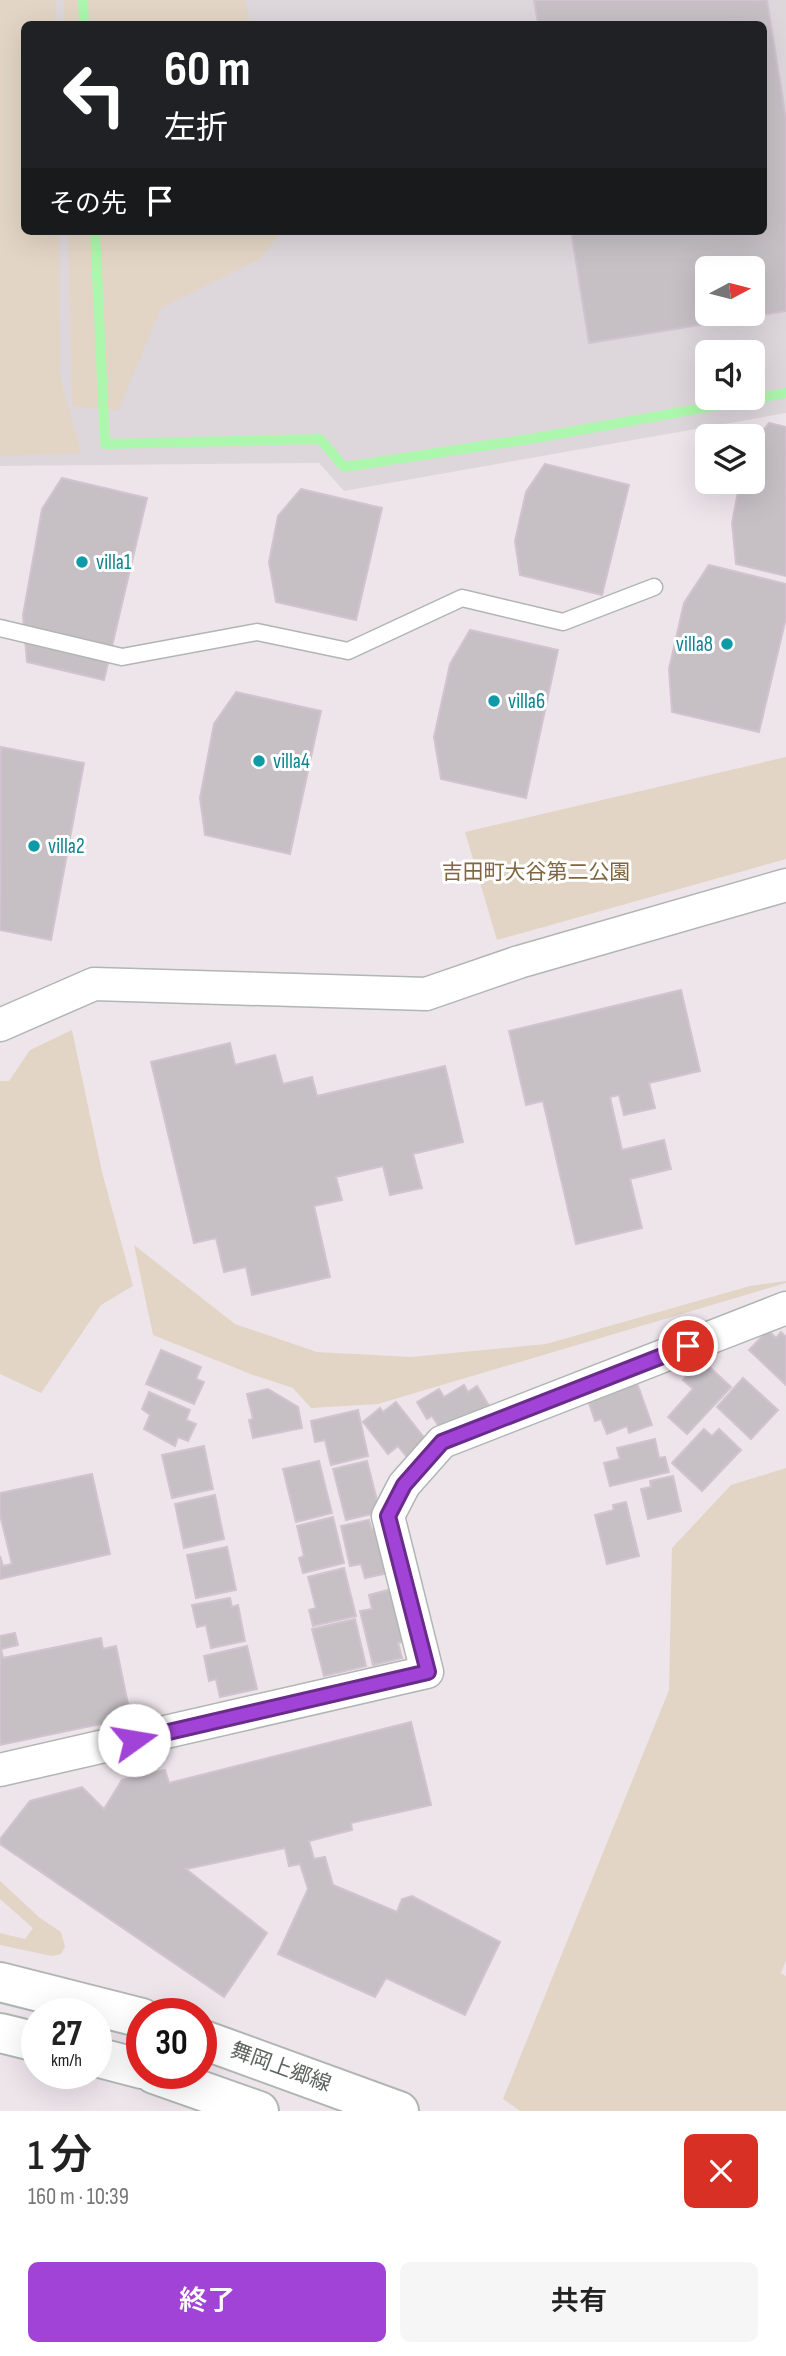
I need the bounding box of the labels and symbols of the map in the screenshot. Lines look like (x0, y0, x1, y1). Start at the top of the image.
north arrow (695, 256, 765, 326)
place label: villa1 (96, 550, 132, 575)
marker: villa1 (74, 554, 90, 570)
place label: villa8 (676, 632, 713, 657)
marker: villa8 (719, 636, 735, 652)
place label: villa6 (508, 689, 545, 714)
marker: villa6 (486, 693, 502, 709)
place label: villa4 (273, 749, 310, 774)
marker: villa4 (251, 753, 267, 769)
place label: villa2 (48, 834, 85, 859)
marker: villa2 (26, 838, 42, 854)
park label: 吉田町大谷第二公園 (442, 860, 631, 885)
pin (658, 1316, 718, 1376)
position arrow (97, 1703, 171, 1777)
speed limit sign: 30 (126, 1998, 217, 2089)
street label: 舞岡上郷線 (227, 2038, 334, 2097)

